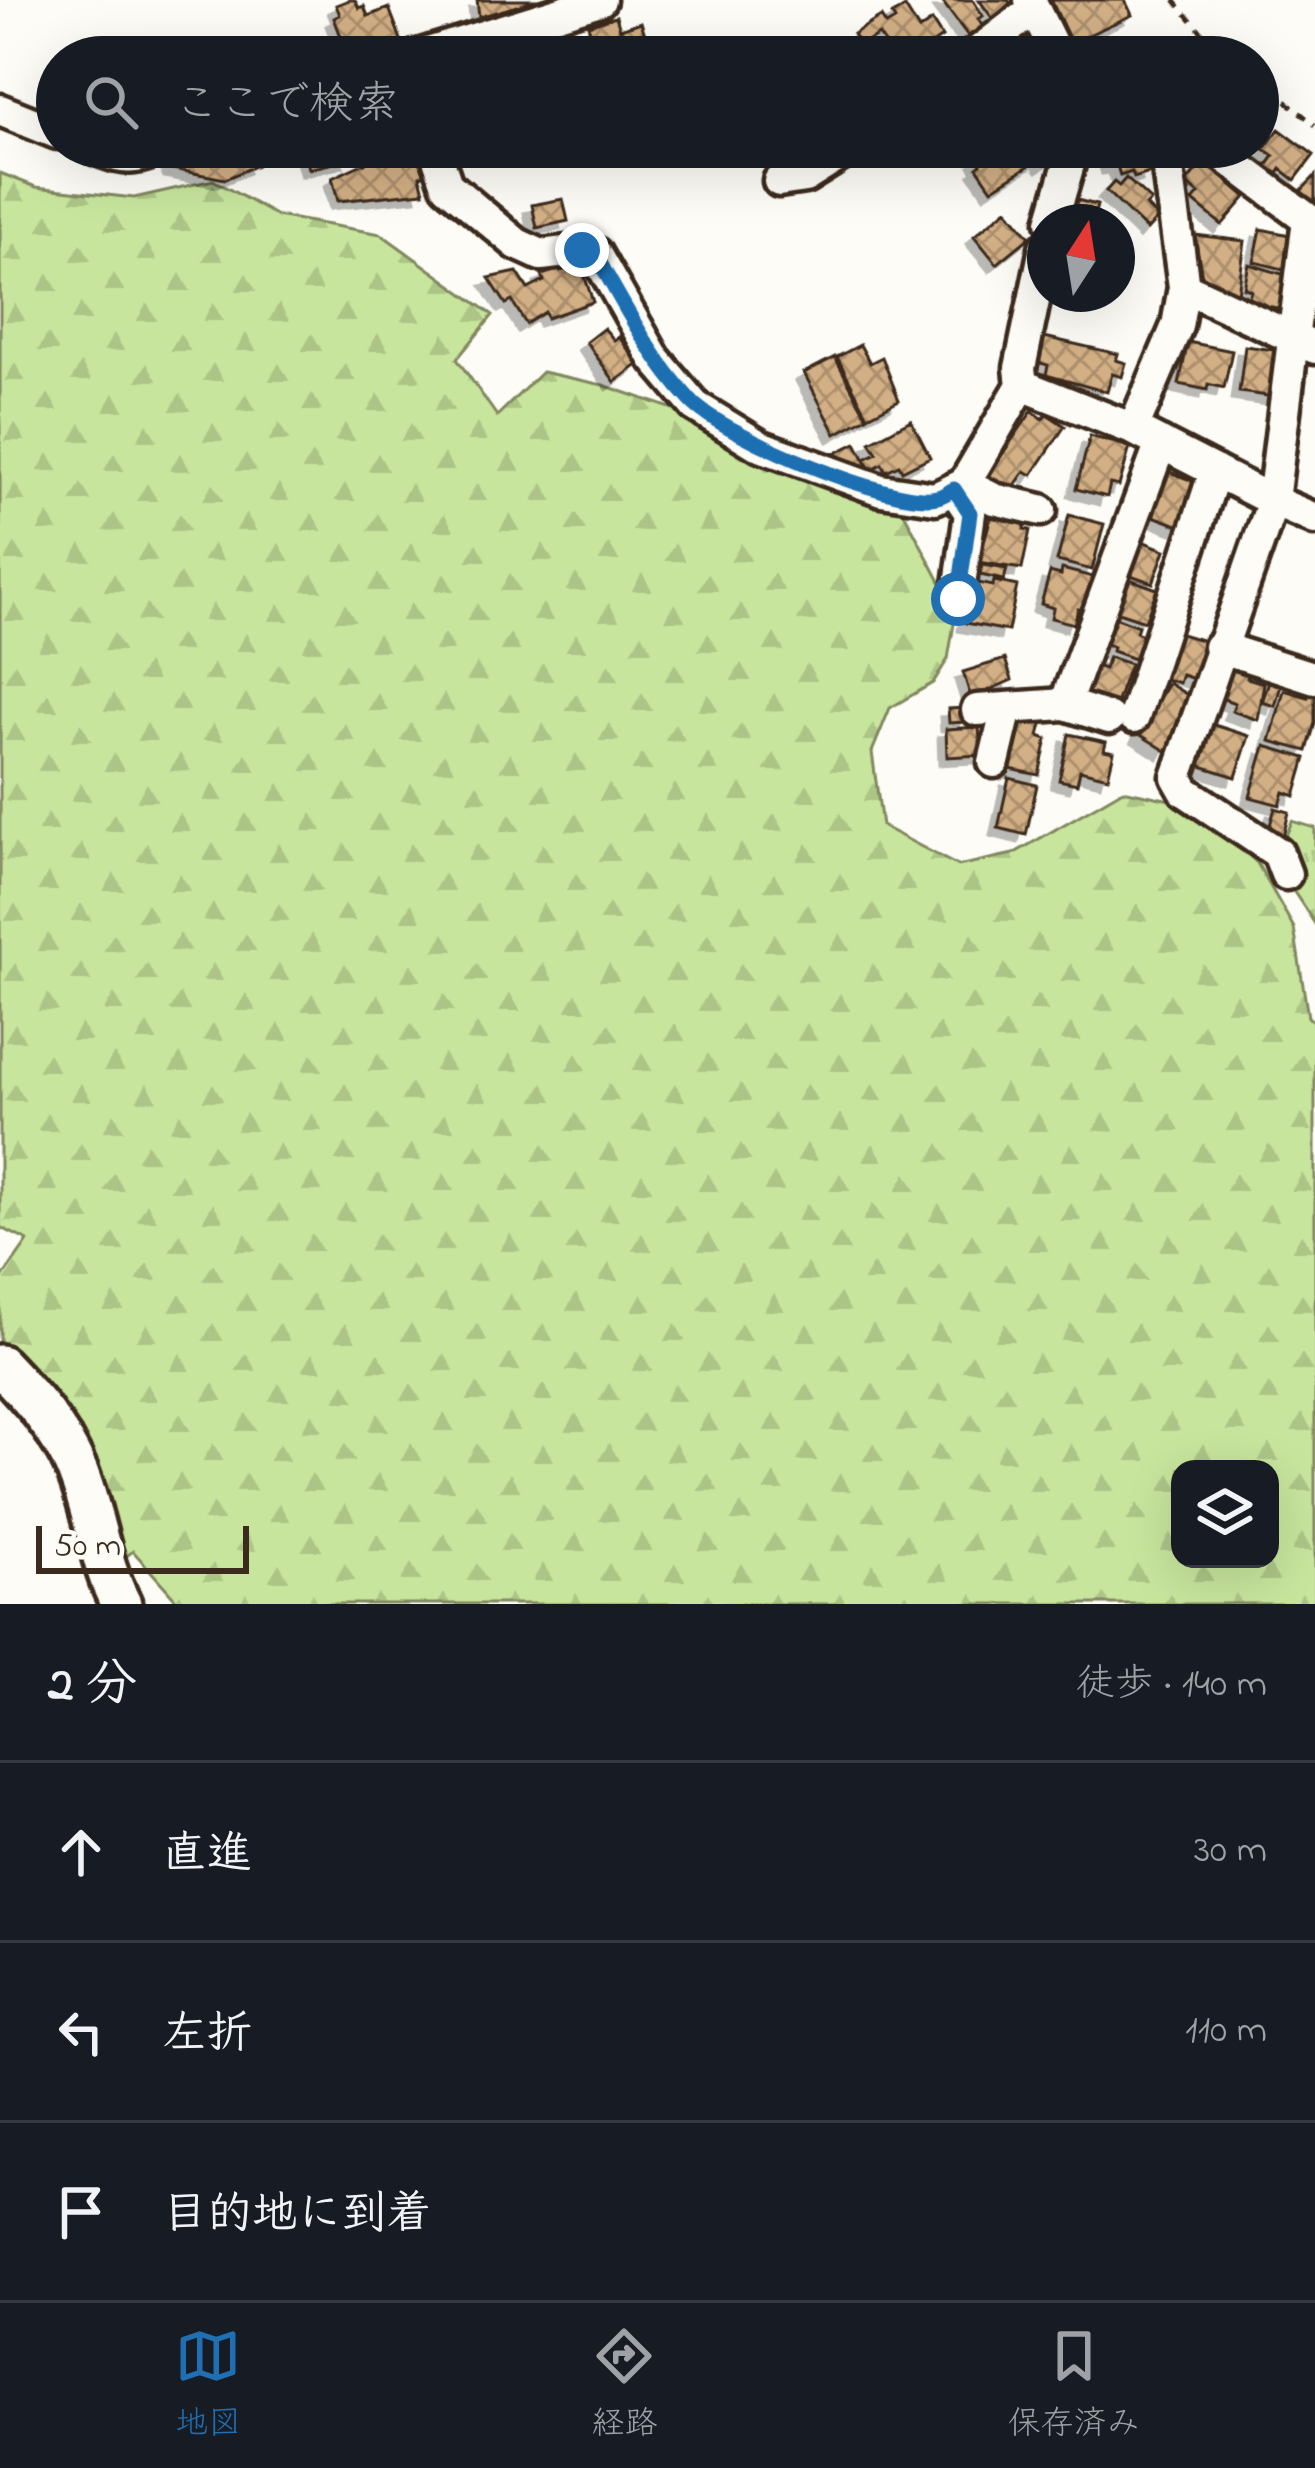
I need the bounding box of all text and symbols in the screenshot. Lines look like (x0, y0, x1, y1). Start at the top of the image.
search box (36, 36, 1279, 168)
icon: search (78, 69, 144, 135)
text: ここで検索 (174, 73, 399, 139)
north arrow (1027, 204, 1135, 312)
route end (555, 223, 609, 277)
route start (931, 572, 985, 626)
map controls (1171, 1460, 1279, 1568)
button: layers (1171, 1460, 1279, 1568)
scale bar (36, 1520, 249, 1573)
text: 50 m (54, 1523, 121, 1571)
text: 2 分 (48, 1649, 137, 1724)
text: 徒歩 · 140 m (1076, 1657, 1267, 1714)
icon: ahead (48, 1819, 114, 1885)
text: 直進 (162, 1823, 252, 1889)
text: 30 m (1194, 1823, 1267, 1880)
icon: left (48, 1999, 114, 2065)
text: 左折 (162, 2003, 252, 2069)
text: 110 m (1185, 2003, 1267, 2060)
icon: arrive (48, 2179, 114, 2245)
text: 目的地に到着 (162, 2183, 432, 2249)
tab: 地図 (175, 2323, 241, 2449)
tab: 経路 (591, 2323, 657, 2449)
tab: 保存済み (1008, 2323, 1140, 2449)

